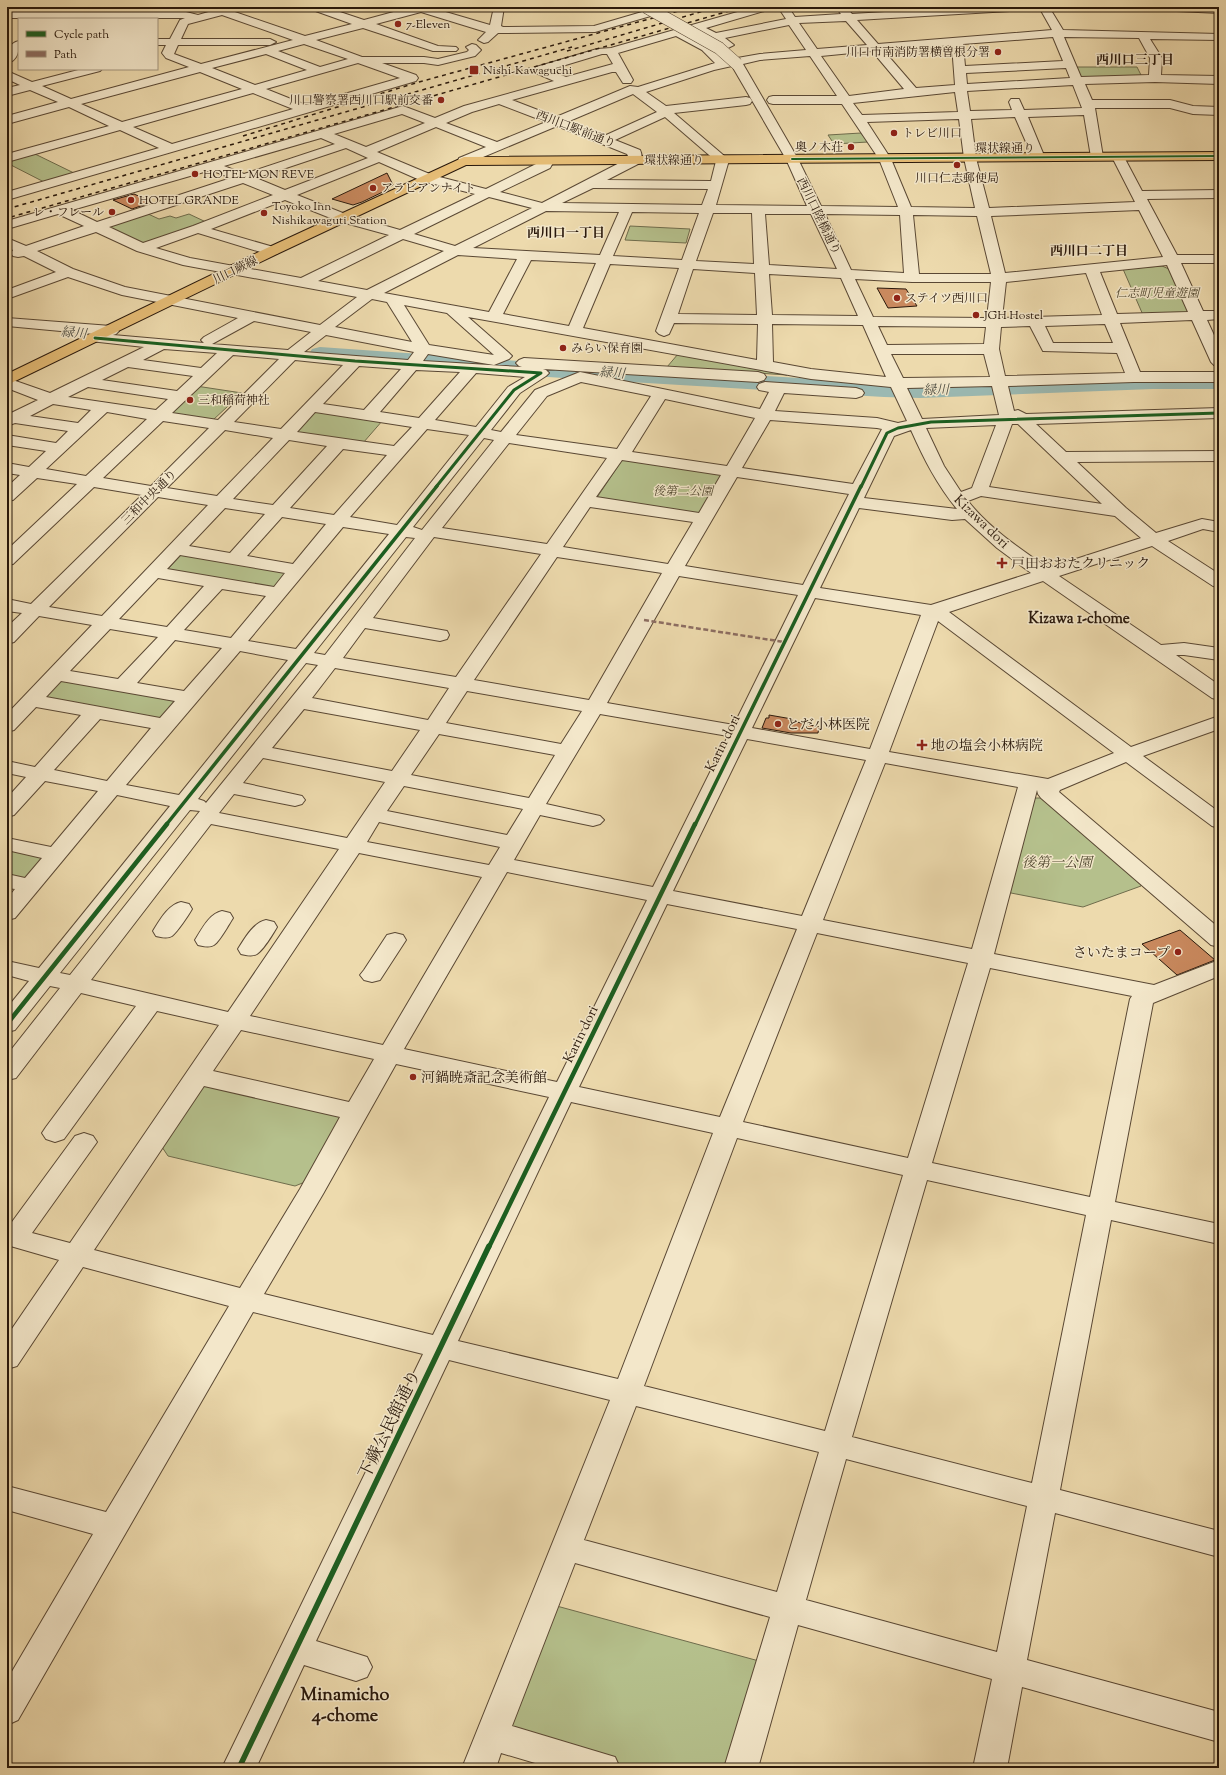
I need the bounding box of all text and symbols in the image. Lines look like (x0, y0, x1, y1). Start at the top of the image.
place label: 7-Eleven (406, 16, 450, 34)
legend (18, 18, 158, 70)
marker: 7-Eleven (393, 19, 403, 29)
text: Cycle path (54, 26, 109, 44)
place label: 川口市南消防署横曽根分署 (846, 44, 990, 62)
text: Path (54, 46, 77, 64)
marker: 川口市南消防署横曽根分署 (993, 47, 1003, 57)
district label: 西川口三丁目 (1096, 52, 1174, 70)
place label: Nishi-Kawaguchi (483, 62, 573, 80)
marker: Nishi-Kawaguchi (468, 64, 480, 76)
place label: 川口警察署西川口駅前交番 (289, 92, 433, 110)
marker: 川口警察署西川口駅前交番 (436, 95, 446, 105)
street label: 西川口駅前通り (533, 106, 618, 153)
place label: トレビ川口 (902, 125, 962, 143)
marker: トレビ川口 (889, 128, 899, 138)
place label: 奥ノ木荘 (795, 139, 843, 157)
street label: 環状線通り (975, 140, 1035, 158)
marker: 奥ノ木荘 (846, 142, 856, 152)
street label: 環状線通り (644, 152, 704, 170)
marker: 川口仁志郵便局 (952, 160, 962, 170)
place label: HOTEL MON REVE (203, 166, 315, 184)
marker: HOTEL MON REVE (190, 169, 200, 179)
place label: 川口仁志郵便局 (915, 170, 999, 188)
street label: 西川口陸橋通り (792, 175, 845, 258)
place label: アラビアンナイト (381, 180, 476, 198)
marker: アラビアンナイト (368, 183, 378, 193)
place label: HOTEL GRANDE (139, 192, 239, 210)
marker: HOTEL GRANDE (126, 195, 136, 205)
place label: Toyoko Inn Nishikawaguti Station (272, 198, 387, 230)
place label: レ・フレール (33, 204, 104, 222)
marker: レ・フレール (107, 207, 117, 217)
marker: Toyoko Inn Nishikawaguti Station (259, 208, 269, 218)
district label: 西川口一丁目 (527, 225, 605, 243)
district label: 西川口二丁目 (1050, 243, 1128, 261)
street label: 川口蕨線 (210, 252, 261, 290)
park label: 仁志町児童遊園 (1115, 285, 1201, 303)
place label: ステイツ西川口 (905, 290, 988, 308)
marker: ステイツ西川口 (892, 293, 902, 303)
place label: JGH Hostel (983, 307, 1044, 325)
marker: JGH Hostel (971, 310, 981, 320)
water label: 緑川 (60, 324, 90, 344)
place label: みらい保育園 (571, 340, 643, 358)
marker: みらい保育園 (558, 343, 568, 353)
water label: 緑川 (598, 364, 627, 384)
water label: 緑川 (923, 382, 951, 400)
place label: 三和稲荷神社 (198, 392, 270, 410)
marker: 三和稲荷神社 (185, 395, 195, 405)
street label: 三和中央通り (118, 466, 182, 530)
park label: 後第二公園 (653, 483, 715, 501)
street label: Kizawa dori (948, 491, 1013, 554)
place label: 戸田おおたクリニック (1011, 555, 1150, 575)
marker: 戸田おおたクリニック (996, 557, 1008, 569)
district label: Kizawa 1-chome (1028, 609, 1130, 630)
street label: Karin dori (701, 712, 746, 776)
place label: とだ小林医院 (786, 716, 870, 736)
marker: とだ小林医院 (773, 719, 783, 729)
place label: 地の塩会小林病院 (931, 737, 1043, 757)
marker: 地の塩会小林病院 (916, 739, 928, 751)
park label: 後第一公園 (1022, 854, 1094, 874)
place label: さいたまコープ (1073, 944, 1170, 964)
marker: さいたまコープ (1173, 947, 1183, 957)
street label: Karin dori (559, 1003, 604, 1067)
place label: 河鍋暁斎記念美術館 (421, 1069, 547, 1089)
marker: 河鍋暁斎記念美術館 (408, 1072, 418, 1082)
street label: 下蕨公民館通り (354, 1366, 428, 1484)
district label: Minamicho 4-chome (301, 1683, 390, 1730)

